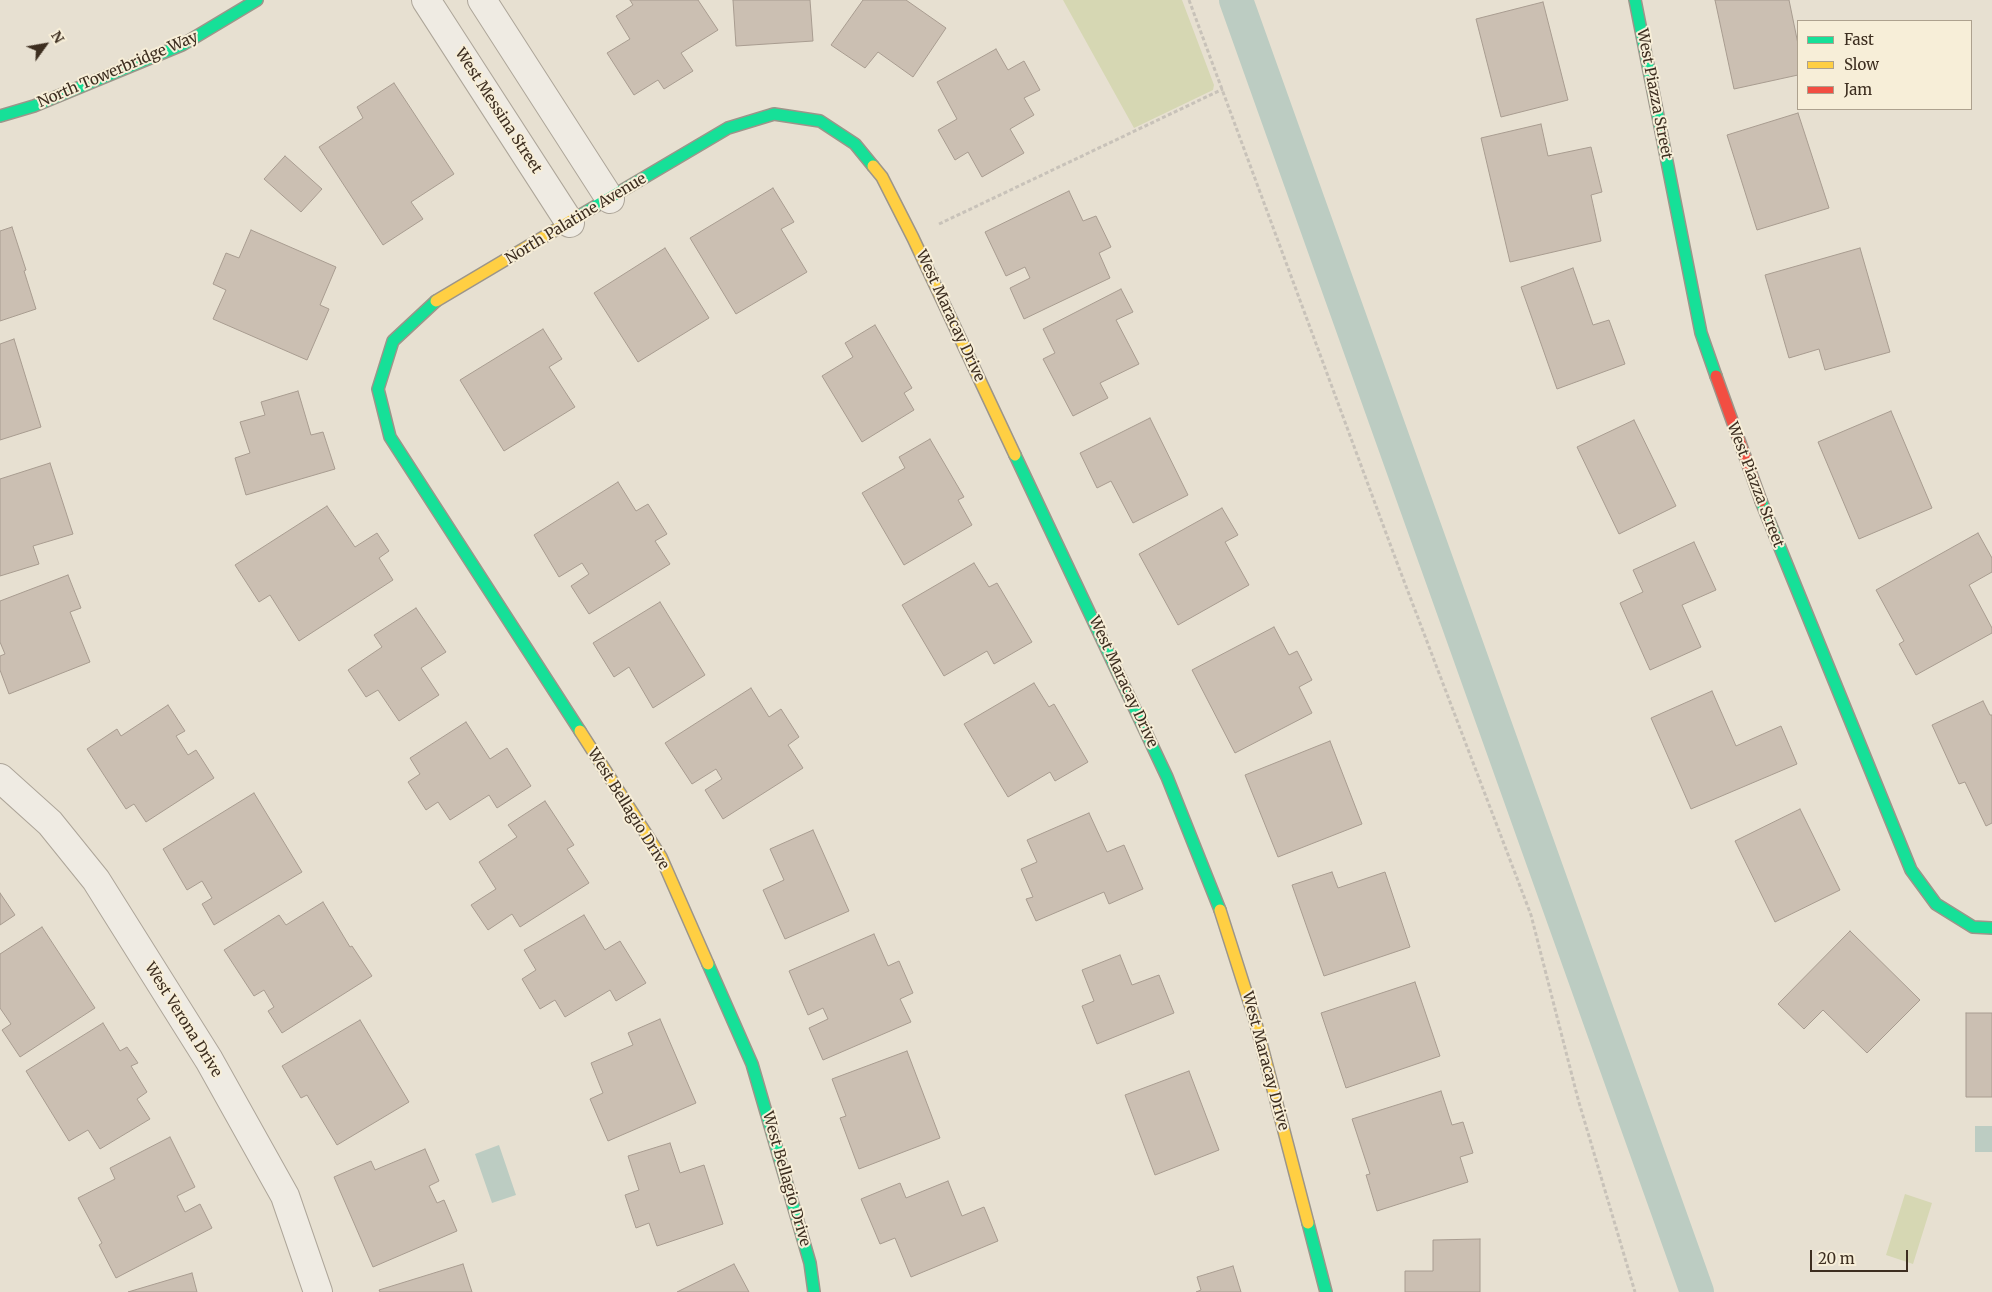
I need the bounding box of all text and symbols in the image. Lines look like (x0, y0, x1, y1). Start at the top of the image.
north arrow (20, 20, 70, 70)
legend (1797, 20, 1972, 110)
street label: West Piazza Street (1633, 27, 1675, 161)
street label: North Towerbridge Way (35, 28, 201, 112)
text: Fast (1844, 30, 1874, 49)
street label: West Messina Street (451, 45, 545, 177)
text: Slow (1844, 55, 1879, 74)
text: Jam (1844, 80, 1872, 99)
street label: North Palatine Avenue (502, 170, 650, 268)
street label: West Maracay Drive (912, 247, 988, 385)
street label: West Piazza Street (1723, 420, 1787, 550)
street label: West Maracay Drive (1085, 613, 1161, 751)
street label: West Bellagio Drive (583, 745, 673, 873)
street label: West Verona Drive (141, 959, 225, 1081)
street label: West Maracay Drive (1238, 990, 1292, 1132)
street label: West Bellagio Drive (758, 1109, 814, 1249)
scale bar (1812, 1240, 1910, 1272)
text: 20 m (1818, 1249, 1855, 1268)

